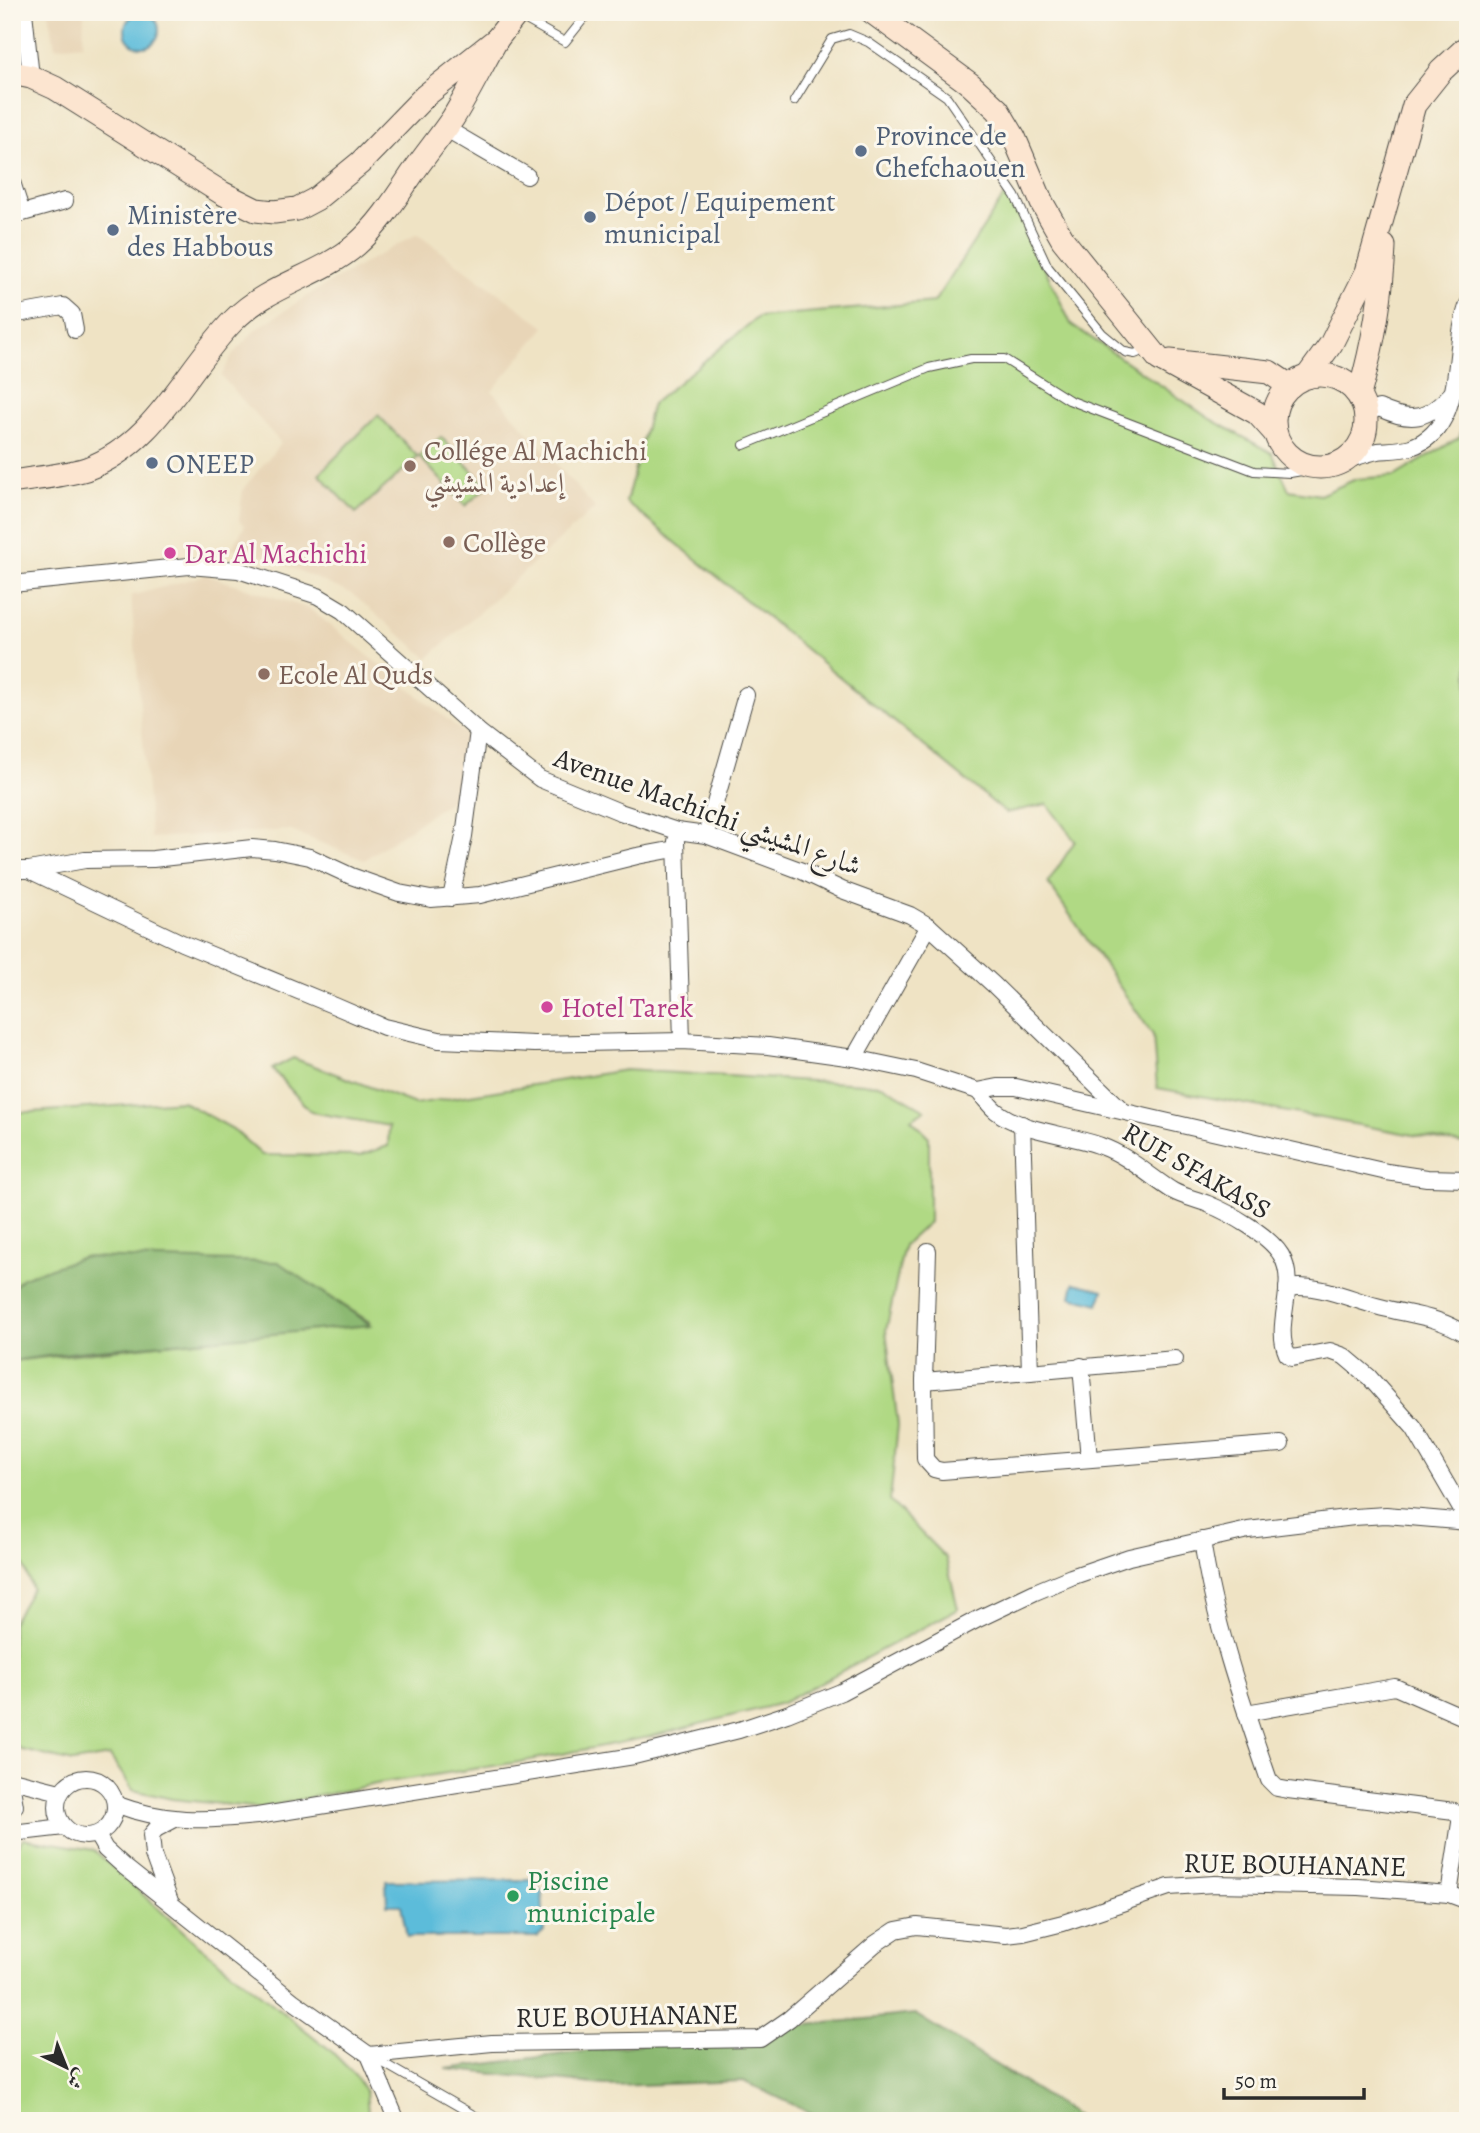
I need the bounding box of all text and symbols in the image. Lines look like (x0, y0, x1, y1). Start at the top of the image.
place label: Province de Chefchaouen (875, 117, 1026, 187)
marker: Province de Chefchaouen (853, 143, 869, 159)
place label: Dépot / Equipement municipal (604, 183, 836, 253)
place label: Ministère des Habbous (127, 196, 274, 266)
marker: Dépot / Equipement municipal (582, 209, 598, 225)
marker: Ministère des Habbous (105, 222, 121, 238)
place label: Collége Al Machichi إعدادية المشيشي (424, 432, 647, 509)
place label: ONEEP (166, 445, 254, 483)
marker: ONEEP (144, 455, 160, 471)
marker: Collége Al Machichi إعدادية المشيشي (402, 458, 418, 474)
place label: Collège (463, 524, 546, 562)
marker: Collège (441, 534, 457, 550)
place label: Dar Al Machichi (184, 535, 367, 573)
marker: Dar Al Machichi (162, 545, 178, 561)
place label: Ecole Al Quds (278, 656, 433, 694)
marker: Ecole Al Quds (256, 666, 272, 682)
street label: Avenue Machichi شارع المشيشي (545, 738, 867, 892)
place label: Hotel Tarek (561, 989, 694, 1027)
marker: Hotel Tarek (539, 999, 555, 1015)
street label: RUE SFAKASS (1115, 1113, 1278, 1229)
street label: RUE BOUHANANE (1183, 1844, 1407, 1886)
place label: Piscine municipale (527, 1862, 656, 1932)
marker: Piscine municipale (505, 1888, 521, 1904)
street label: RUE BOUHANANE (515, 1995, 739, 2037)
north arrow (32, 2032, 102, 2102)
scale bar (1224, 2056, 1364, 2100)
text: ش (61, 2063, 93, 2095)
text: 50 m (1235, 2067, 1277, 2095)

